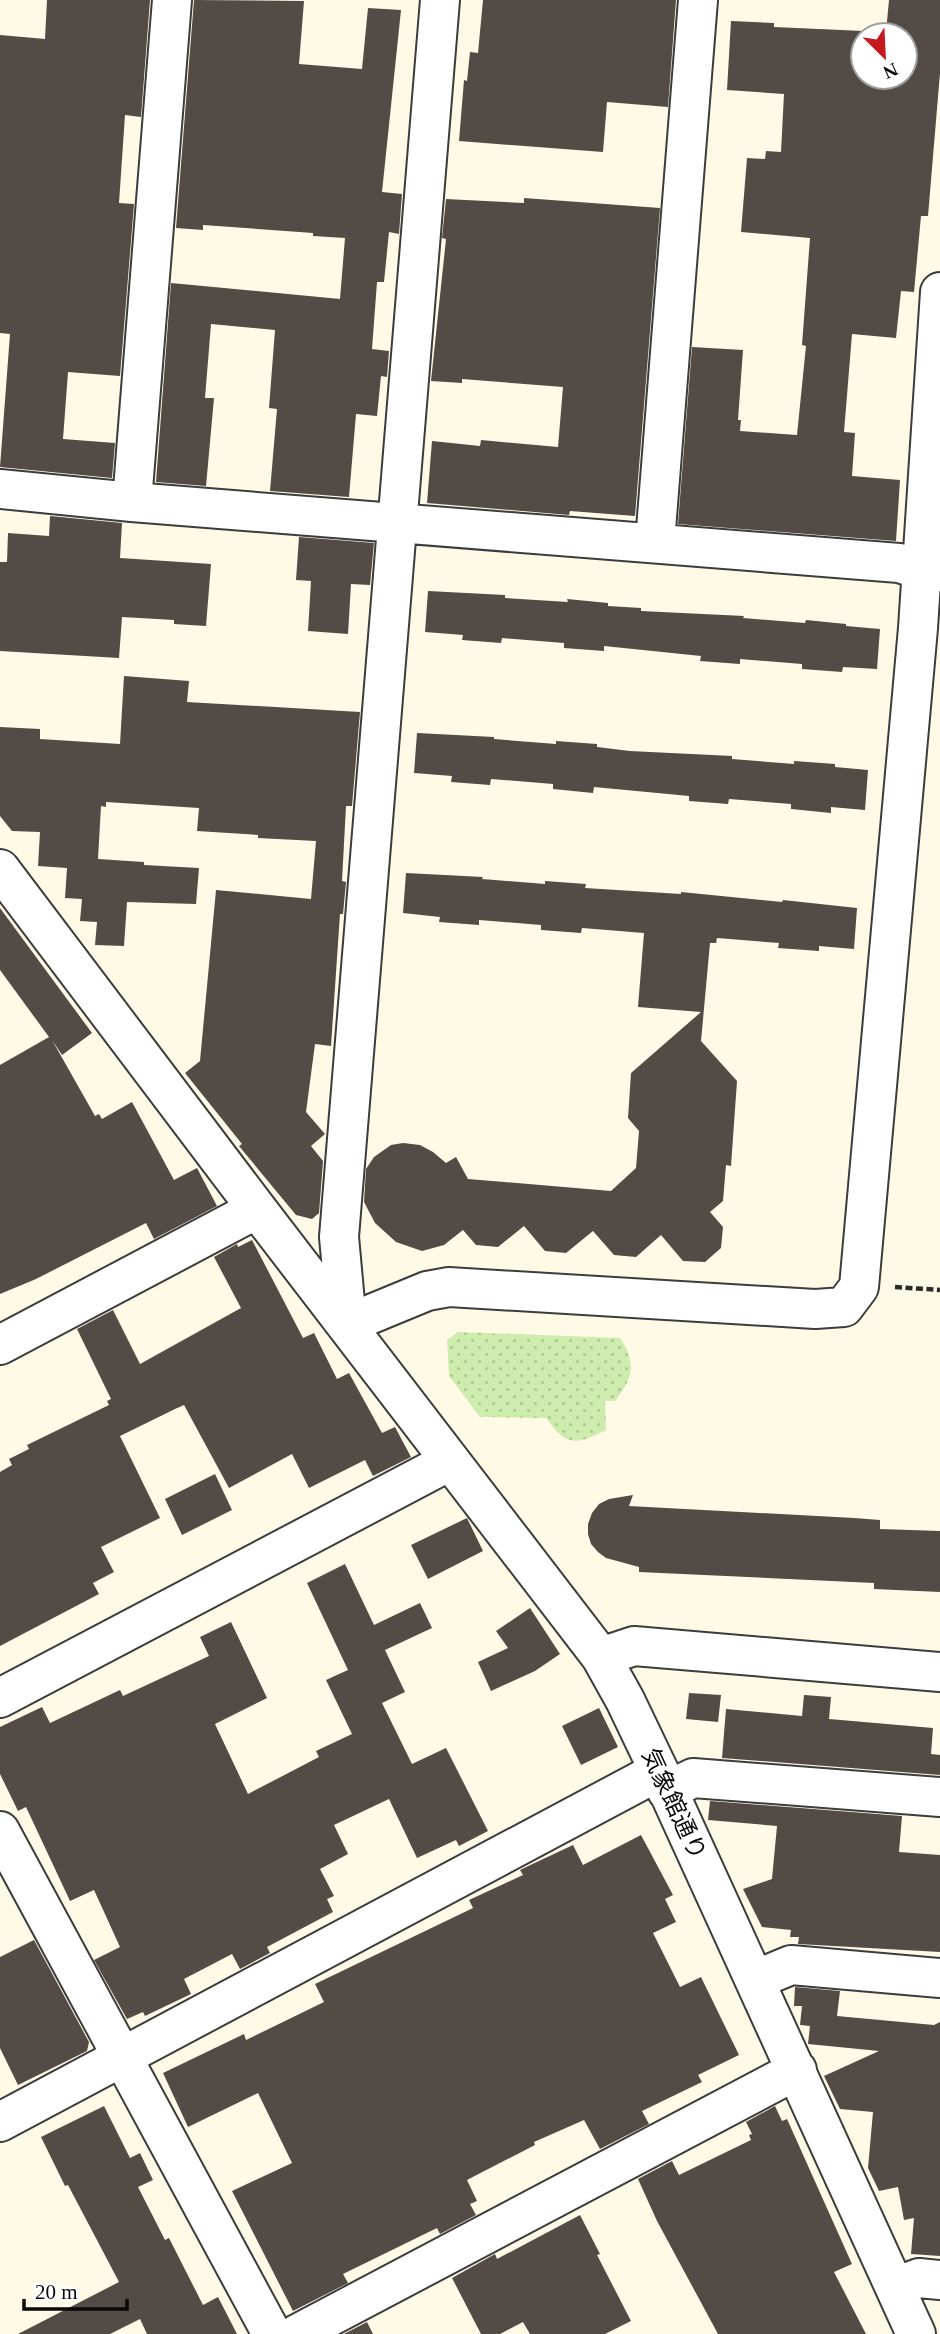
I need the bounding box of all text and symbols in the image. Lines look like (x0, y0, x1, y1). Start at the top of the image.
north arrow (849, 21, 919, 91)
text: N (880, 59, 901, 84)
street label: 気象館通り (637, 1744, 711, 1864)
scale bar (24, 2268, 128, 2312)
text: 20 m (35, 2280, 78, 2304)

